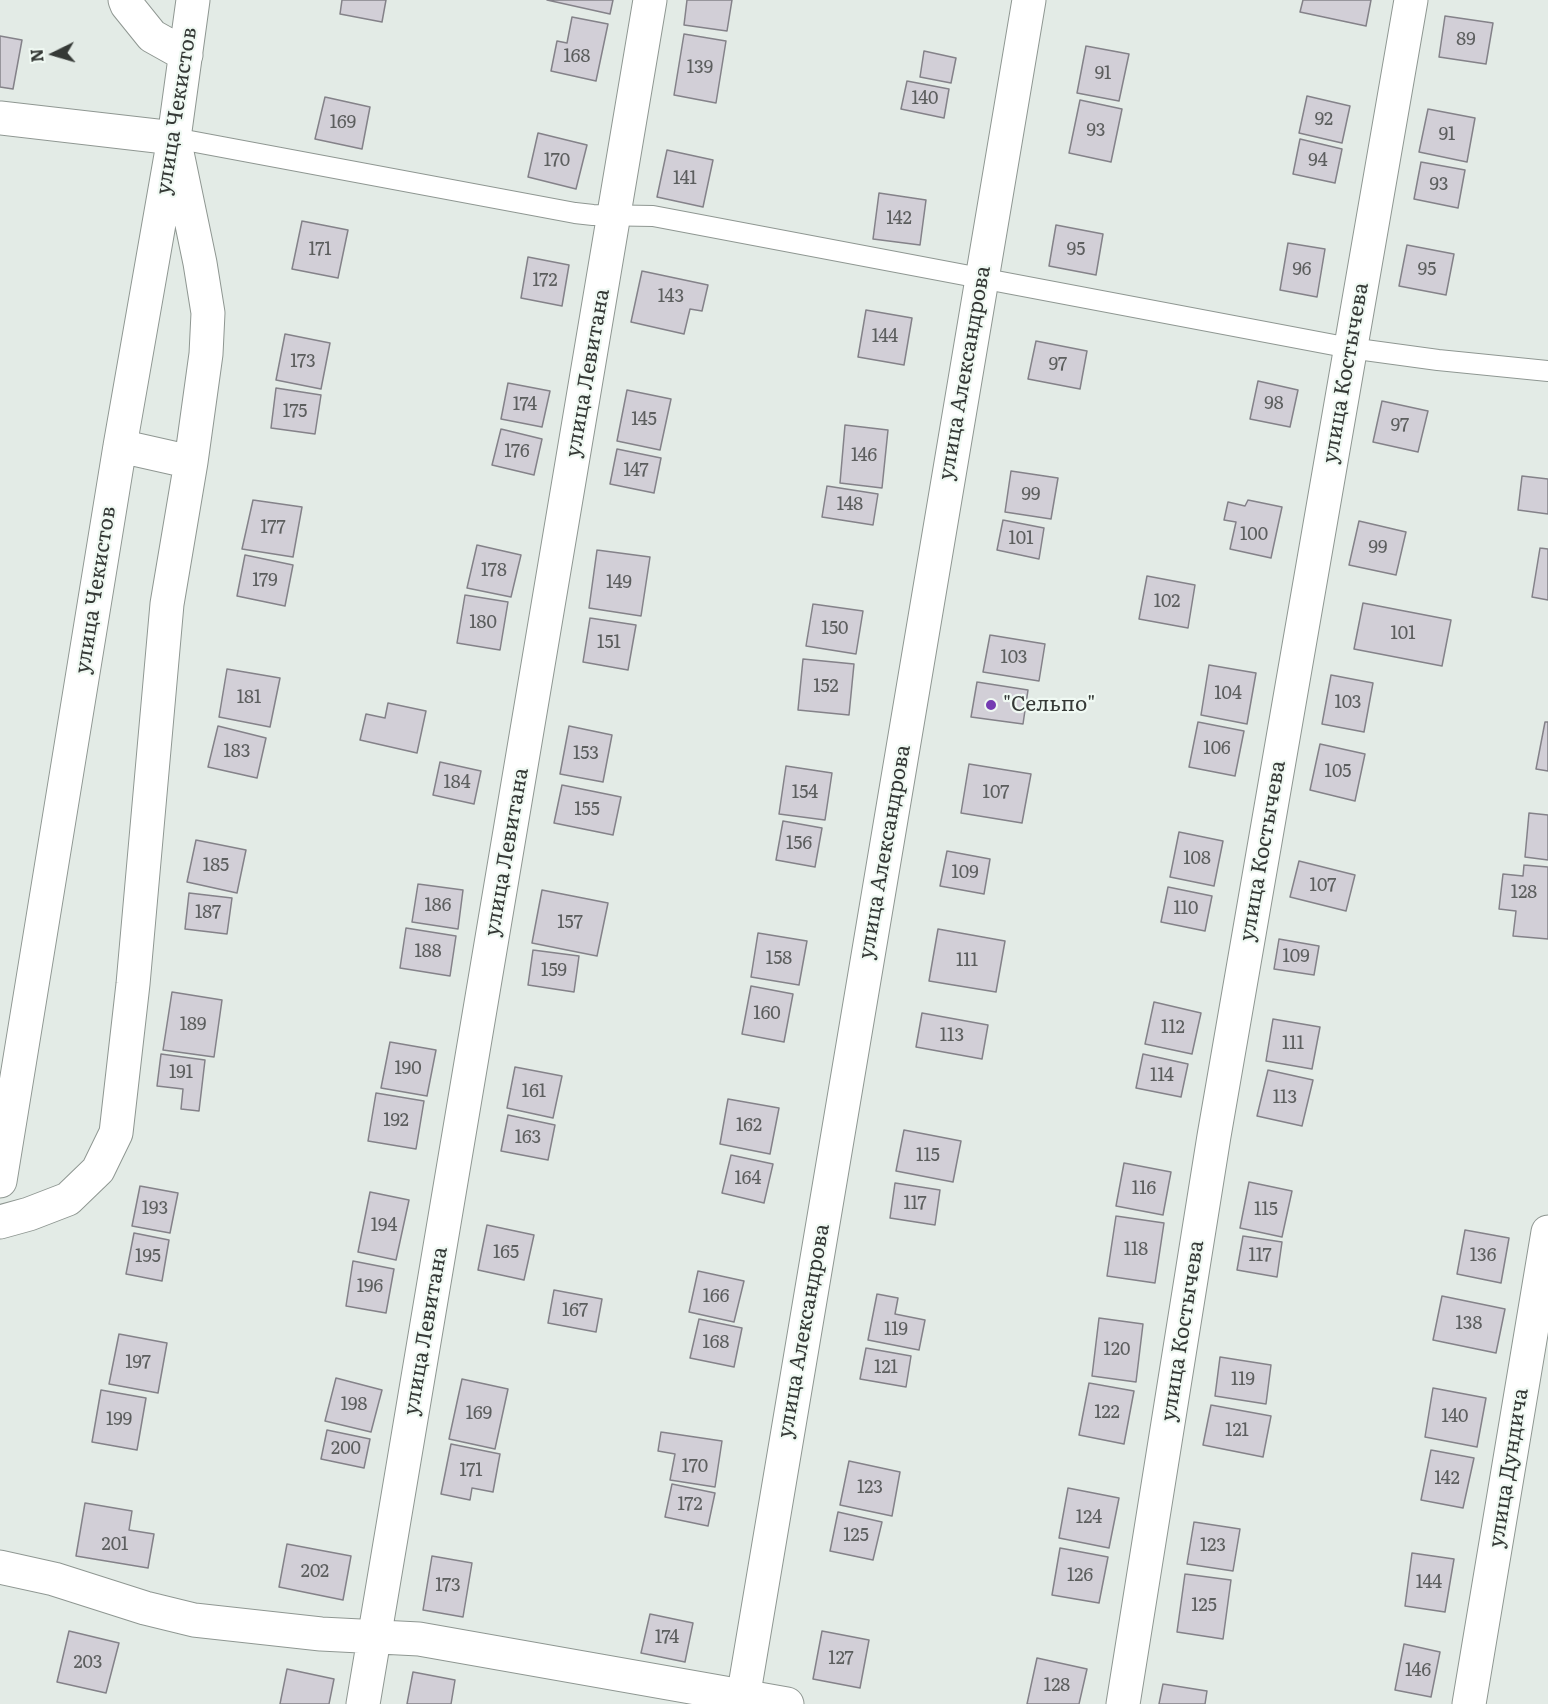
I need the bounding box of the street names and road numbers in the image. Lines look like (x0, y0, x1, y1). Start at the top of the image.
street label: улица Чекистов (151, 25, 203, 197)
street label: улица Александрова (934, 264, 996, 482)
street label: улица Костычева (1318, 281, 1374, 465)
street label: улица Левитана (561, 287, 615, 459)
street label: улица Чекистов (70, 504, 122, 676)
street label: улица Александрова (854, 743, 916, 961)
street label: улица Костычева (1235, 759, 1291, 943)
street label: улица Левитана (480, 766, 534, 938)
street label: улица Александрова (773, 1222, 835, 1440)
street label: улица Костычева (1156, 1239, 1210, 1423)
street label: улица Левитана (399, 1245, 453, 1417)
street label: улица Дундича (1484, 1386, 1534, 1550)

